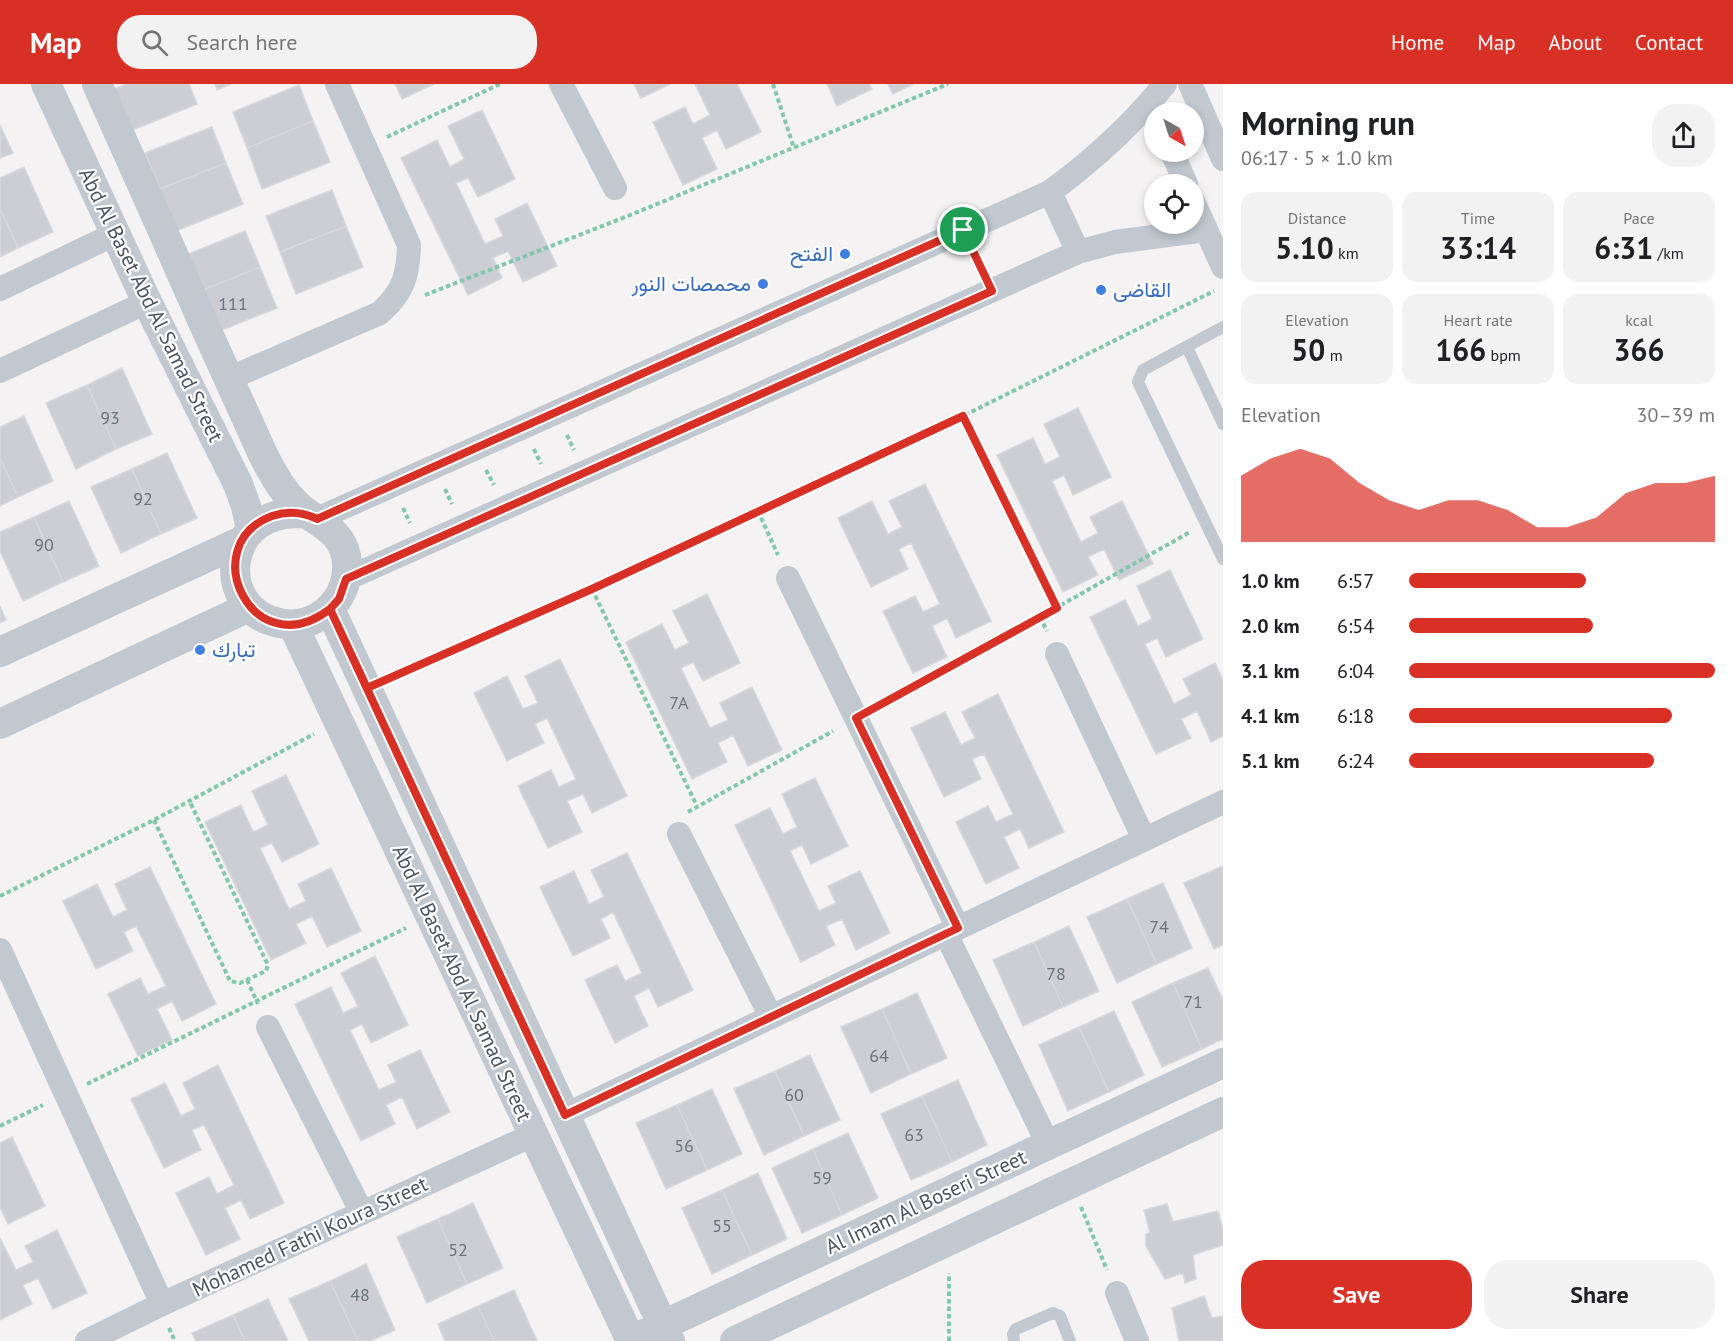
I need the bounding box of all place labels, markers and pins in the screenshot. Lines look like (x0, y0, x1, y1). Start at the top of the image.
pin (937, 204, 988, 255)
place label: الفتح (790, 240, 833, 268)
marker: الفتح (838, 247, 852, 261)
place label: محمصات النور (630, 270, 751, 297)
place label: القاضى (1113, 276, 1171, 303)
marker: محمصات النور (756, 277, 770, 291)
marker: القاضى (1094, 283, 1108, 297)
place label: تبارك (212, 636, 255, 663)
marker: تبارك (193, 643, 207, 657)

